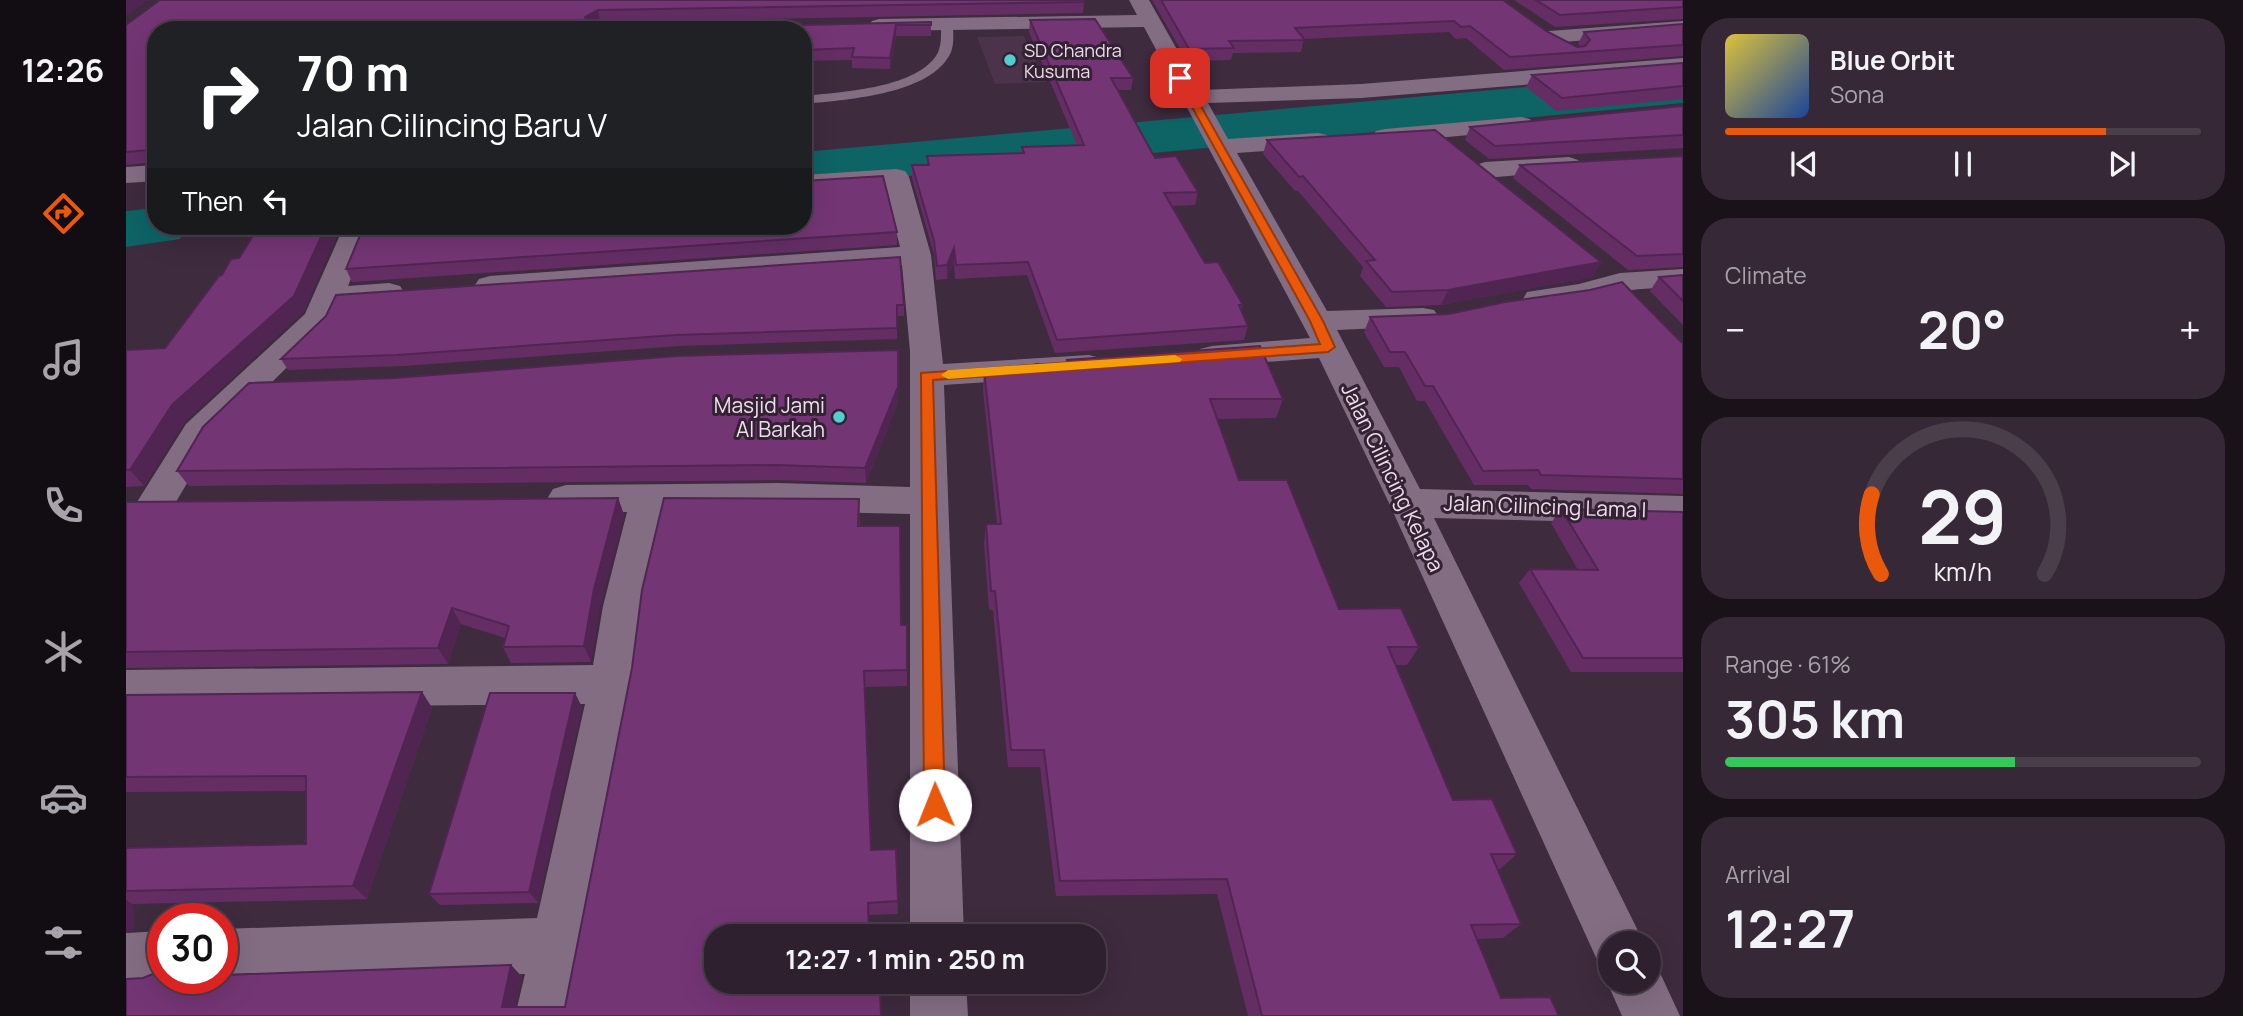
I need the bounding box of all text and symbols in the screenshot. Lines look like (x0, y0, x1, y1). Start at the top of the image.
place label: SD Chandra Kusuma (1024, 38, 1122, 83)
text: 70 m (297, 39, 409, 106)
text: Blue Orbit (1830, 42, 1955, 78)
text: 12:26 (22, 48, 104, 92)
pin (1150, 48, 1210, 108)
icon: right (182, 49, 273, 140)
marker: SD Chandra Kusuma (1002, 52, 1018, 68)
icon: arrive (1161, 59, 1199, 97)
text: Sona (1830, 78, 1884, 110)
text: Jalan Cilincing Baru V (297, 103, 607, 147)
icon: previous (1785, 145, 1823, 183)
icon: pause (1944, 145, 1982, 183)
icon: next (2103, 145, 2141, 183)
icon: left (257, 182, 295, 220)
text: Then (182, 183, 243, 219)
icon: directions (39, 189, 88, 238)
text: Climate (1725, 259, 1807, 291)
text: 20° (1918, 294, 2007, 365)
text: − (1725, 303, 1746, 355)
text: + (2179, 303, 2201, 355)
icon: music (39, 335, 88, 384)
street label: Jalan Cilincing Kelapa (1335, 378, 1451, 576)
place label: Masjid Jami Al Barkah (714, 391, 825, 443)
marker: Masjid Jami Al Barkah (831, 409, 847, 425)
text: 29 (1919, 466, 2007, 566)
icon: phone (39, 481, 88, 530)
street label: Jalan Cilincing Lama I (1443, 488, 1647, 524)
text: km/h (1934, 554, 1992, 589)
icon: climate (39, 627, 88, 676)
text: Range · 61% (1725, 648, 1851, 680)
text: 305 km (1725, 683, 1905, 754)
position arrow (898, 768, 972, 842)
icon: car (39, 773, 88, 822)
text: Arrival (1725, 858, 1791, 890)
text: 12:27 (1725, 893, 1855, 964)
speed limit sign: 30 (147, 903, 238, 994)
icon: filters (39, 918, 88, 967)
map controls (1598, 931, 1661, 994)
button: search (1598, 931, 1661, 994)
text: 12:27 · 1 min · 250 m (785, 941, 1025, 977)

